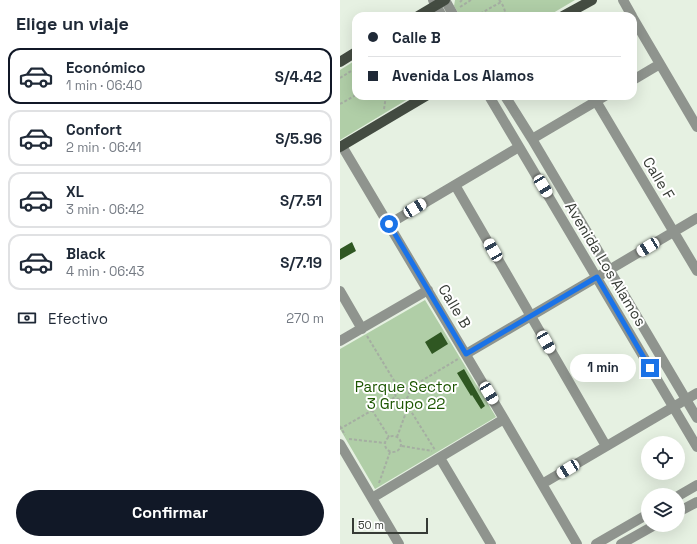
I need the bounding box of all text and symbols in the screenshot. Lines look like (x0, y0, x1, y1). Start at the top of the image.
text: Elige un viaje (16, 12, 129, 35)
text: Calle B (392, 28, 441, 47)
icon: car (18, 58, 54, 94)
text: Económico (66, 58, 145, 77)
text: Avenida Los Alamos (392, 66, 534, 85)
text: S/4.42 (275, 67, 322, 86)
text: 1 min · 06:40 (66, 77, 142, 94)
icon: car (18, 120, 54, 156)
text: Confort (66, 120, 122, 139)
text: S/5.96 (275, 129, 322, 148)
text: 2 min · 06:41 (66, 139, 141, 156)
street label: Calle F (639, 153, 679, 203)
car (532, 173, 554, 199)
icon: car (18, 182, 54, 218)
text: XL (66, 182, 84, 201)
text: S/7.51 (280, 191, 322, 210)
car (402, 197, 428, 219)
street label: Avenida Los Alamos (561, 198, 651, 330)
text: 3 min · 06:42 (66, 201, 144, 218)
route start (380, 215, 398, 233)
car (635, 236, 661, 258)
car (482, 237, 504, 263)
icon: car (18, 244, 54, 280)
text: Black (66, 244, 106, 263)
text: S/7.19 (280, 253, 322, 272)
text: 4 min · 06:43 (66, 263, 144, 280)
street label: Calle B (434, 280, 476, 332)
icon: cash (16, 307, 38, 329)
text: Efectivo (48, 309, 108, 328)
text: 270 m (286, 310, 324, 327)
car (535, 329, 557, 355)
callout: 1 min (570, 354, 636, 382)
text: 1 min (587, 359, 619, 376)
route end (641, 359, 659, 377)
park label: Parque Sector 3 Grupo 22 (355, 377, 458, 413)
car (478, 380, 500, 406)
map controls (641, 436, 685, 532)
button: locate (641, 436, 685, 480)
car (555, 458, 581, 480)
button: layers (641, 488, 685, 532)
button: Confirmar (16, 490, 324, 536)
scale bar (352, 516, 428, 535)
text: 50 m (358, 518, 384, 532)

